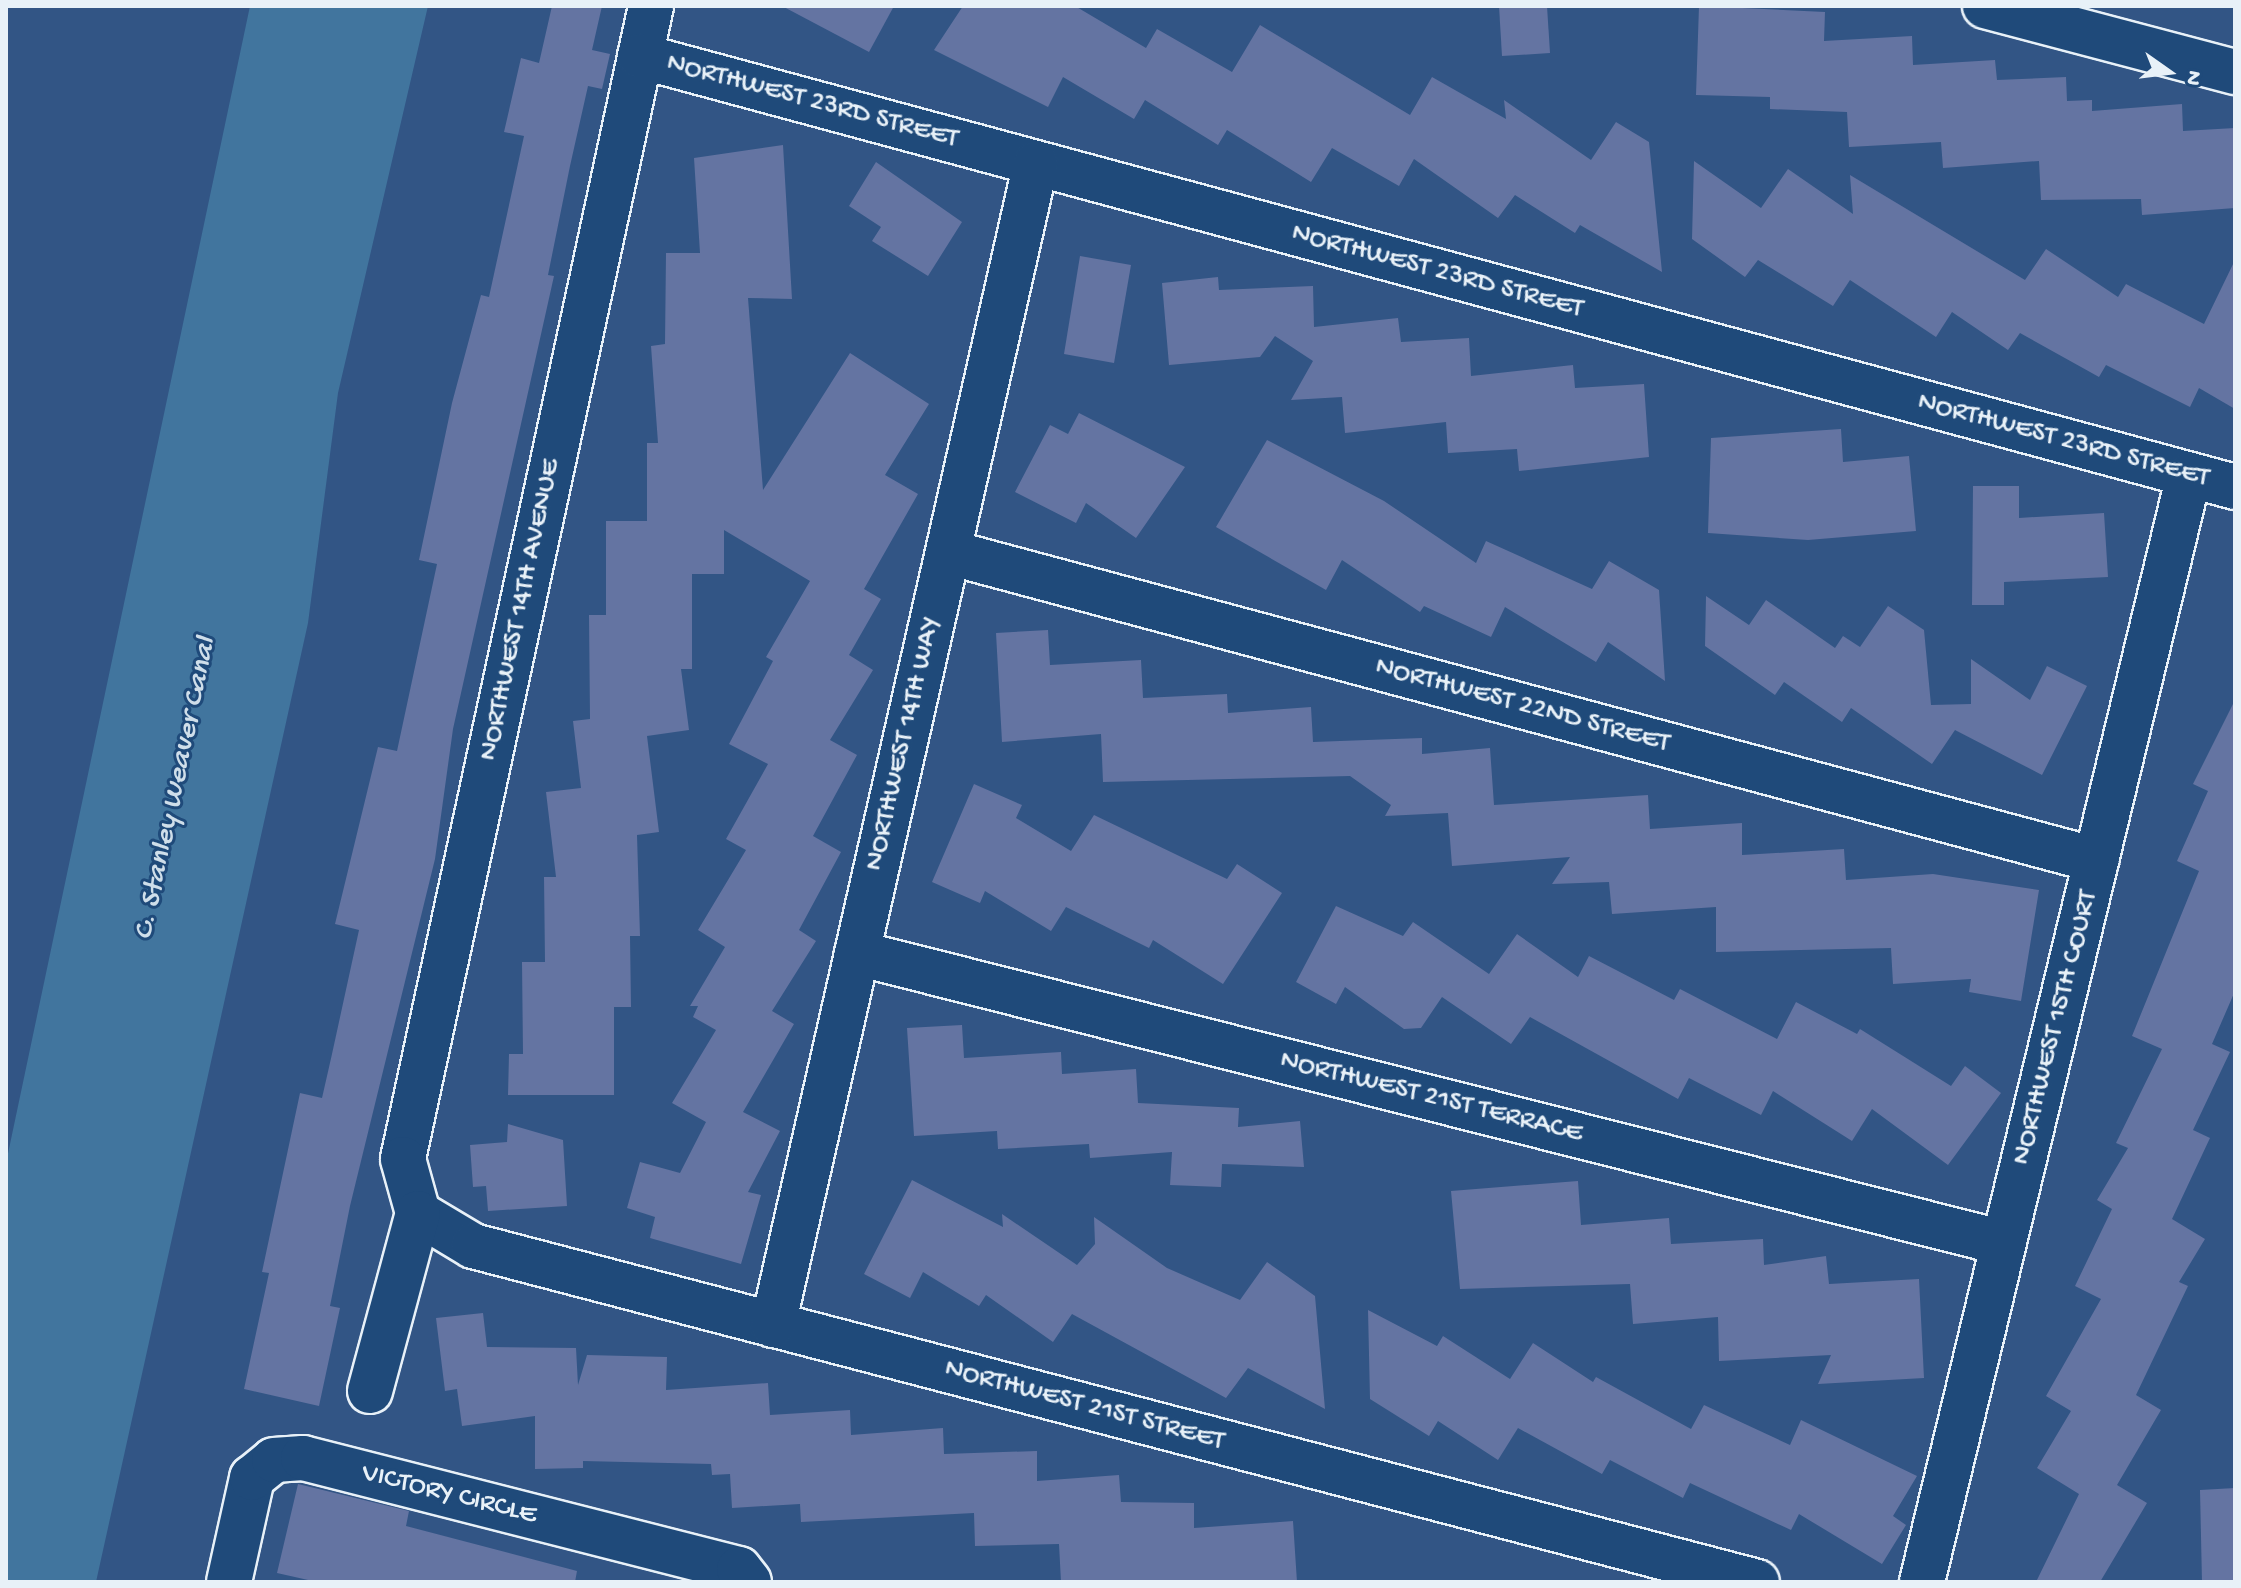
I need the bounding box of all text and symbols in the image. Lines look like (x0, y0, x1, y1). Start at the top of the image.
north arrow (2129, 32, 2209, 112)
street label: NORTHWEST 23RD STREET (663, 47, 961, 157)
text: N (2178, 68, 2207, 88)
street label: NORTHWEST 23RD STREET (1288, 217, 1586, 327)
street label: NORTHWEST 23RD STREET (1914, 386, 2212, 496)
street label: NORTHWEST 14TH AVENUE (473, 456, 569, 764)
street label: NORTHWEST 14TH WAY (858, 614, 950, 874)
water label: C. Stanley Weaver Canal (127, 634, 227, 944)
street label: NORTHWEST 22ND STREET (1371, 651, 1673, 761)
street label: NORTHWEST 15TH COURT (2006, 887, 2106, 1169)
street label: NORTHWEST 21ST TERRACE (1276, 1044, 1586, 1152)
street label: NORTHWEST 21ST STREET (941, 1353, 1227, 1459)
street label: VICTORY CIRCLE (358, 1457, 540, 1533)

